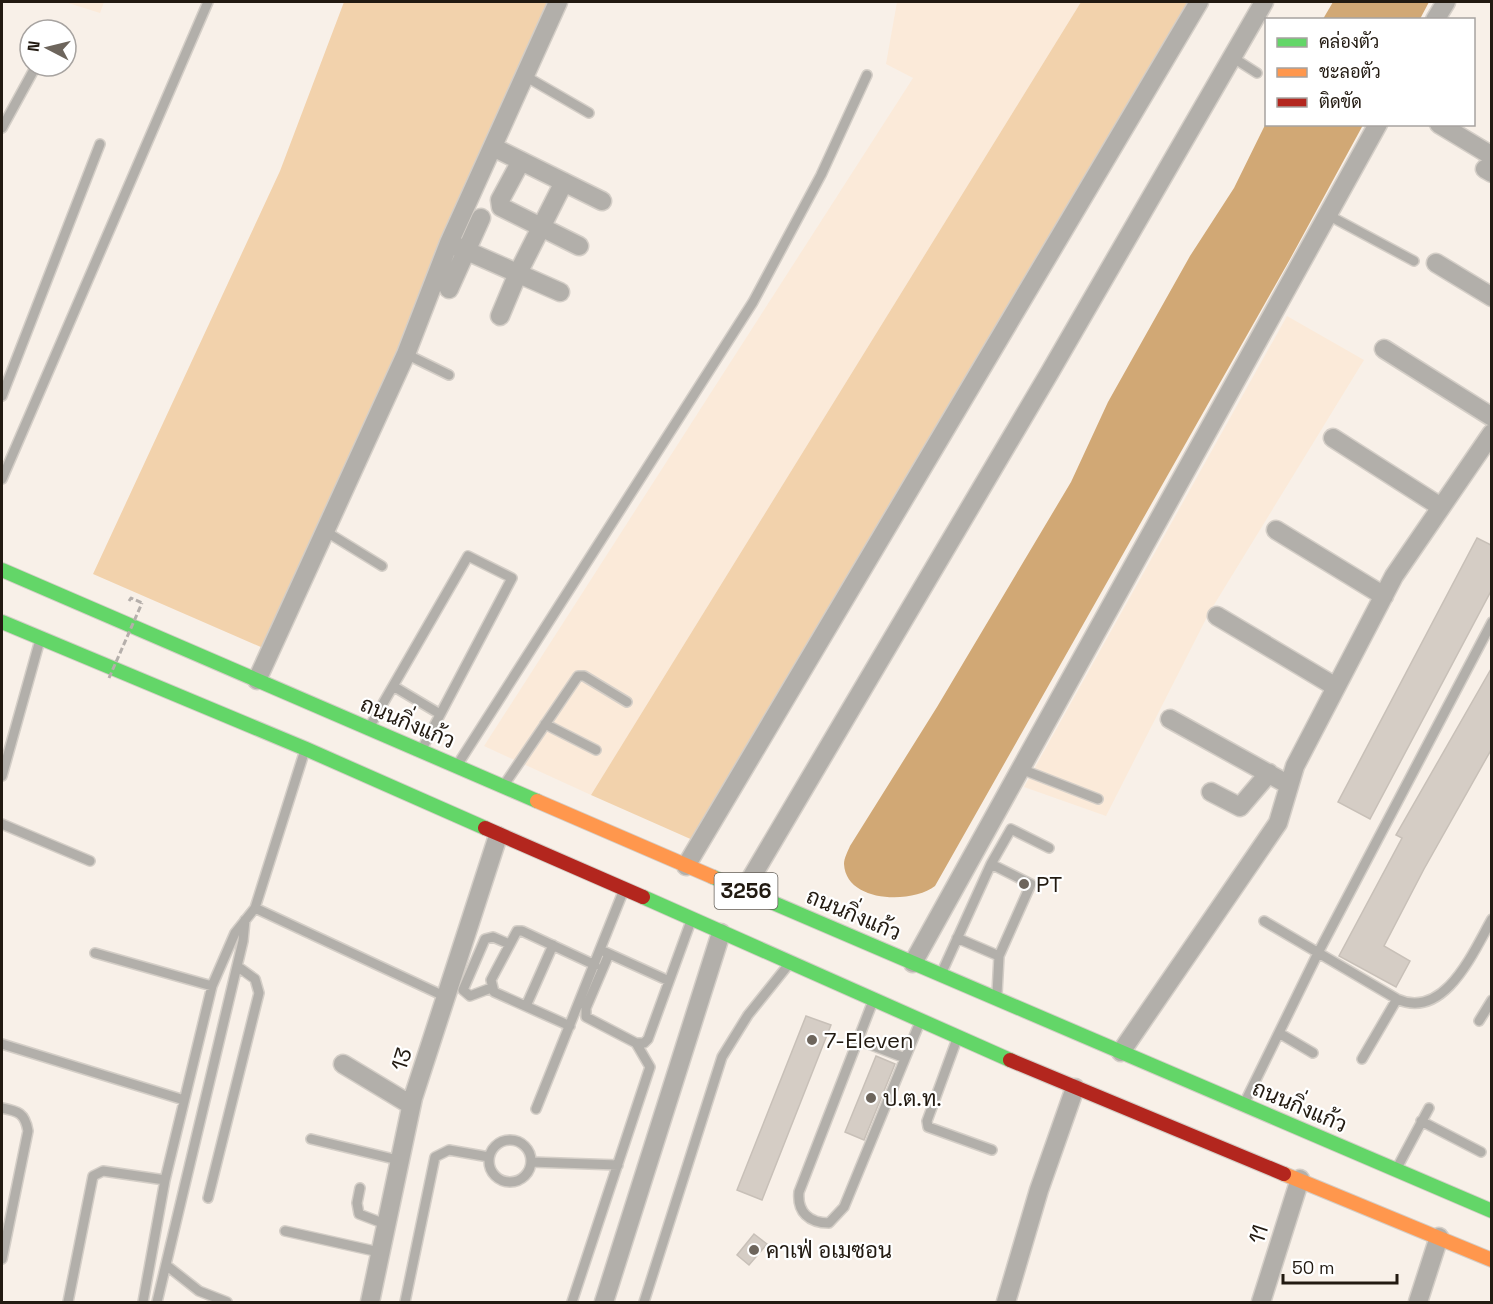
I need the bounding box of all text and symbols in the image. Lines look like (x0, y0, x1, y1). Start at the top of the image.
north arrow (18, 18, 78, 78)
legend (1265, 18, 1475, 126)
text: คล่องตัว (1319, 30, 1379, 53)
text: N (23, 40, 45, 53)
text: ชะลอตัว (1319, 60, 1381, 83)
text: ติดขัด (1319, 90, 1362, 113)
street label: ถนนกิ่งแก้ว (356, 686, 461, 754)
place label: PT (1036, 870, 1062, 898)
road number: 3256 (714, 873, 777, 909)
marker: PT (1017, 877, 1031, 891)
street label: ถนนกิ่งแก้ว (802, 878, 907, 946)
place label: 7-Eleven (824, 1026, 913, 1054)
marker: 7-Eleven (805, 1033, 819, 1047)
street label: 13 (384, 1044, 418, 1074)
street label: ถนนกิ่งแก้ว (1248, 1070, 1353, 1138)
place label: ป.ต.ท. (883, 1084, 942, 1112)
marker: ป.ต.ท. (864, 1091, 878, 1105)
street label: 11 (1242, 1221, 1274, 1247)
place label: คาเฟ่ อเมซอน (766, 1236, 892, 1264)
marker: คาเฟ่ อเมซอน (747, 1243, 761, 1257)
scale bar (1283, 1247, 1397, 1285)
text: 50 m (1292, 1256, 1334, 1279)

